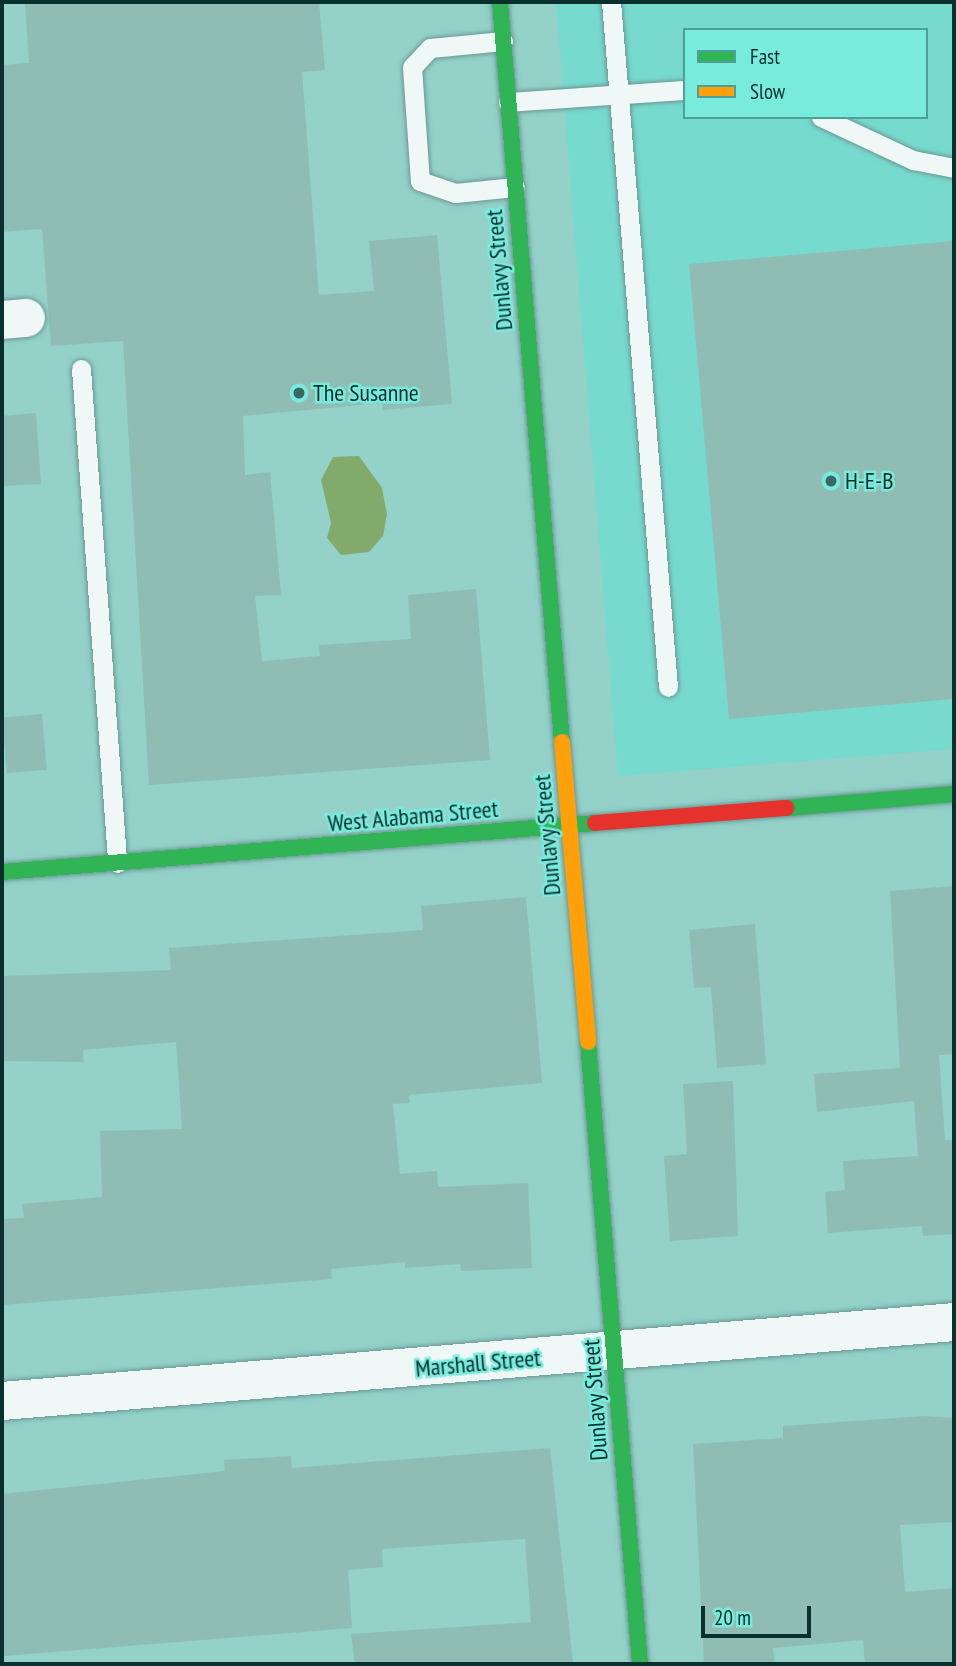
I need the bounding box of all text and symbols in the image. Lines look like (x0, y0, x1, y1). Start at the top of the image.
legend (683, 28, 928, 119)
text: Fast (750, 43, 780, 70)
text: Slow (750, 78, 785, 105)
street label: Dunlavy Street (479, 208, 519, 332)
place label: The Susanne (313, 379, 419, 407)
marker: The Susanne (291, 385, 307, 401)
place label: H-E-B (845, 467, 893, 495)
marker: H-E-B (823, 473, 839, 489)
street label: Dunlavy Street (527, 773, 567, 897)
street label: West Alabama Street (326, 794, 500, 838)
street label: Dunlavy Street (576, 1338, 614, 1462)
street label: Marshall Street (414, 1343, 542, 1383)
scale bar (704, 1592, 814, 1636)
text: 20 m (714, 1604, 751, 1631)

